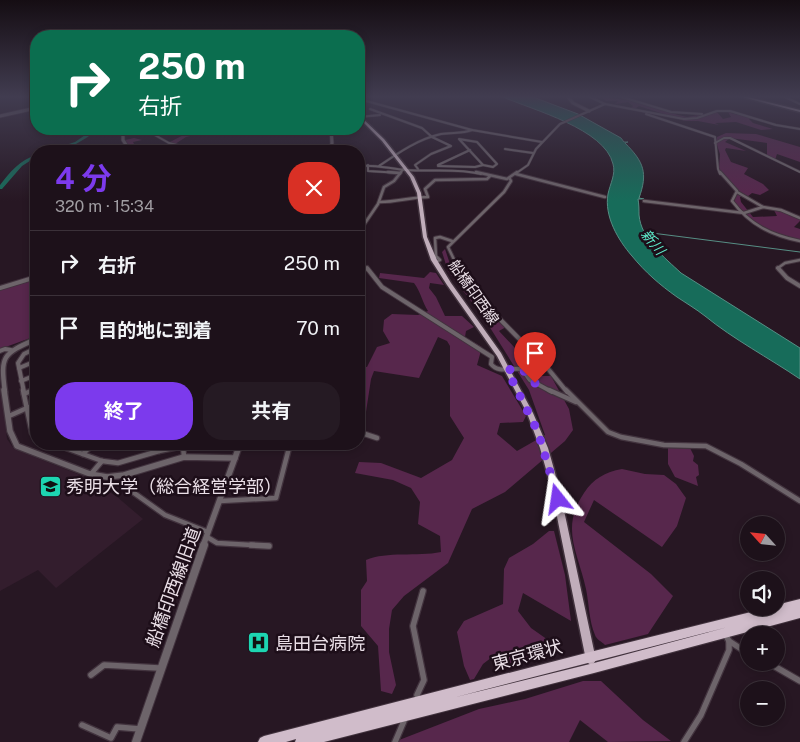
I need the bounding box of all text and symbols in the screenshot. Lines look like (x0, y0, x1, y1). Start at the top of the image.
text: 250 m (138, 46, 246, 87)
icon: right (55, 50, 120, 115)
text: 右折 (138, 93, 182, 119)
text: 4 分 (55, 160, 111, 196)
button: close (288, 162, 340, 214)
text: 320 m · 15:34 (55, 197, 154, 216)
water label: 新川 (638, 226, 669, 259)
icon: right (55, 249, 83, 277)
text: 250 m (284, 252, 340, 274)
text: 右折 (98, 254, 136, 276)
street label: 船橋印西線 (446, 256, 502, 328)
icon: arrive (55, 314, 83, 342)
text: 70 m (296, 317, 340, 339)
text: 目的地に到着 (98, 319, 212, 341)
pin (514, 332, 556, 383)
icon: arrive (521, 339, 549, 367)
button: 終了 (55, 382, 193, 440)
button: 共有 (203, 382, 340, 440)
position arrow (531, 472, 583, 524)
school or university icon: 秀明大学（総合経営学部） (38, 474, 62, 498)
place label: 秀明大学（総合経営学部） (66, 476, 282, 497)
north arrow (740, 516, 785, 561)
map controls (740, 516, 785, 726)
street label: 船橋印西線旧道 (142, 524, 204, 650)
button: sound (740, 571, 785, 616)
button: + (740, 626, 785, 671)
hospital icon: 島田台病院 (247, 631, 271, 655)
place label: 島田台病院 (275, 633, 365, 654)
street label: 東京環状 (490, 636, 564, 674)
button: − (740, 681, 785, 726)

